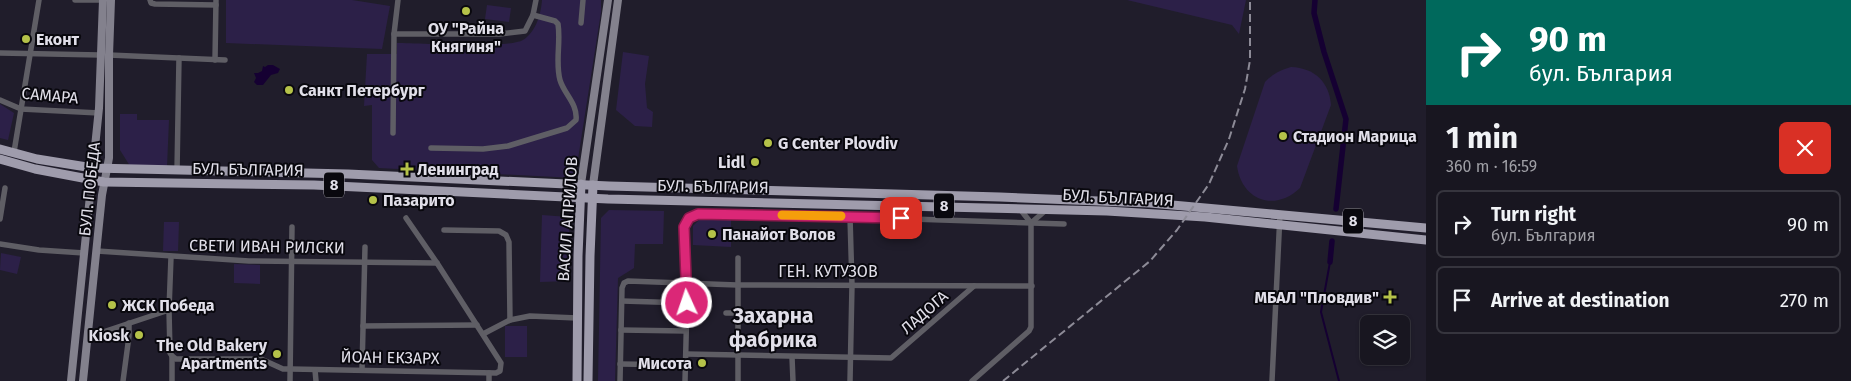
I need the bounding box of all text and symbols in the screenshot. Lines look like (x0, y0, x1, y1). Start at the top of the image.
marker: ОУ "Райна Княгиня" (460, 5, 472, 17)
text: 90 m (1529, 18, 1607, 60)
place label: ОУ "Райна Княгиня" (428, 19, 504, 56)
icon: right (1446, 20, 1511, 85)
place label: Еконт (36, 30, 80, 49)
marker: Еконт (20, 33, 32, 45)
text: бул. България (1529, 60, 1673, 87)
place label: Санкт Петербург (299, 81, 426, 100)
street label: САМАРА (21, 84, 80, 108)
marker: Санкт Петербург (283, 84, 295, 96)
text: 1 min (1446, 120, 1518, 156)
button: close (1779, 122, 1831, 174)
place label: Стадион Марица (1293, 127, 1417, 146)
marker: Стадион Марица (1277, 130, 1289, 142)
place label: G Center Plovdiv (778, 134, 899, 153)
marker: G Center Plovdiv (762, 137, 774, 149)
street label: БУЛ. ПОБЕДА (75, 140, 104, 237)
place label: Lidl (718, 153, 745, 172)
street label: ВАСИЛ АПРИЛОВ (554, 156, 581, 282)
marker: Lidl (749, 156, 761, 168)
text: 360 m · 16:59 (1446, 157, 1537, 176)
street label: БУЛ. БЪЛГАРИЯ (192, 159, 304, 180)
place label: Ленинград (417, 160, 499, 179)
marker: Ленинград (401, 163, 413, 175)
road number: 8 (324, 172, 344, 198)
street label: БУЛ. БЪЛГАРИЯ (657, 176, 769, 197)
street label: БУЛ. БЪЛГАРИЯ (1062, 185, 1174, 210)
place label: Пазарито (383, 191, 454, 210)
marker: Пазарито (367, 194, 379, 206)
road number: 8 (934, 194, 954, 218)
pin (880, 197, 922, 239)
text: Turn right (1491, 203, 1576, 226)
icon: arrive (887, 204, 915, 232)
road number: 8 (1343, 208, 1363, 234)
icon: right (1448, 210, 1476, 238)
text: 90 m (1787, 213, 1829, 236)
place label: Панайот Волов (722, 225, 836, 244)
text: бул. България (1491, 226, 1596, 245)
marker: Панайот Волов (706, 228, 718, 240)
street label: СВЕТИ ИВАН РИЛСКИ (189, 236, 345, 257)
street label: ГЕН. КУТУЗОВ (778, 262, 878, 281)
position arrow (660, 276, 712, 328)
street label: ЛАДОГА (897, 286, 952, 338)
icon: arrive (1448, 286, 1476, 314)
place label: МБАЛ "Пловдив" (1254, 288, 1379, 307)
text: Arrive at destination (1491, 289, 1670, 312)
text: 270 m (1780, 289, 1829, 312)
marker: МБАЛ "Пловдив" (1383, 290, 1397, 304)
place label: ЖСК Победа (121, 296, 215, 315)
marker: ЖСК Победа (106, 299, 118, 311)
district label: Захарна фабрика (729, 303, 817, 353)
map controls (1360, 315, 1410, 365)
button: layers (1360, 315, 1410, 365)
place label: Kiosk (88, 326, 129, 345)
marker: Kiosk (133, 329, 145, 341)
place label: The Old Bakery Apartments (157, 336, 268, 373)
street label: ЙОАН ЕКЗАРХ (340, 347, 440, 368)
marker: The Old Bakery Apartments (271, 348, 283, 360)
place label: Мисота (638, 354, 692, 373)
marker: Мисота (696, 357, 708, 369)

